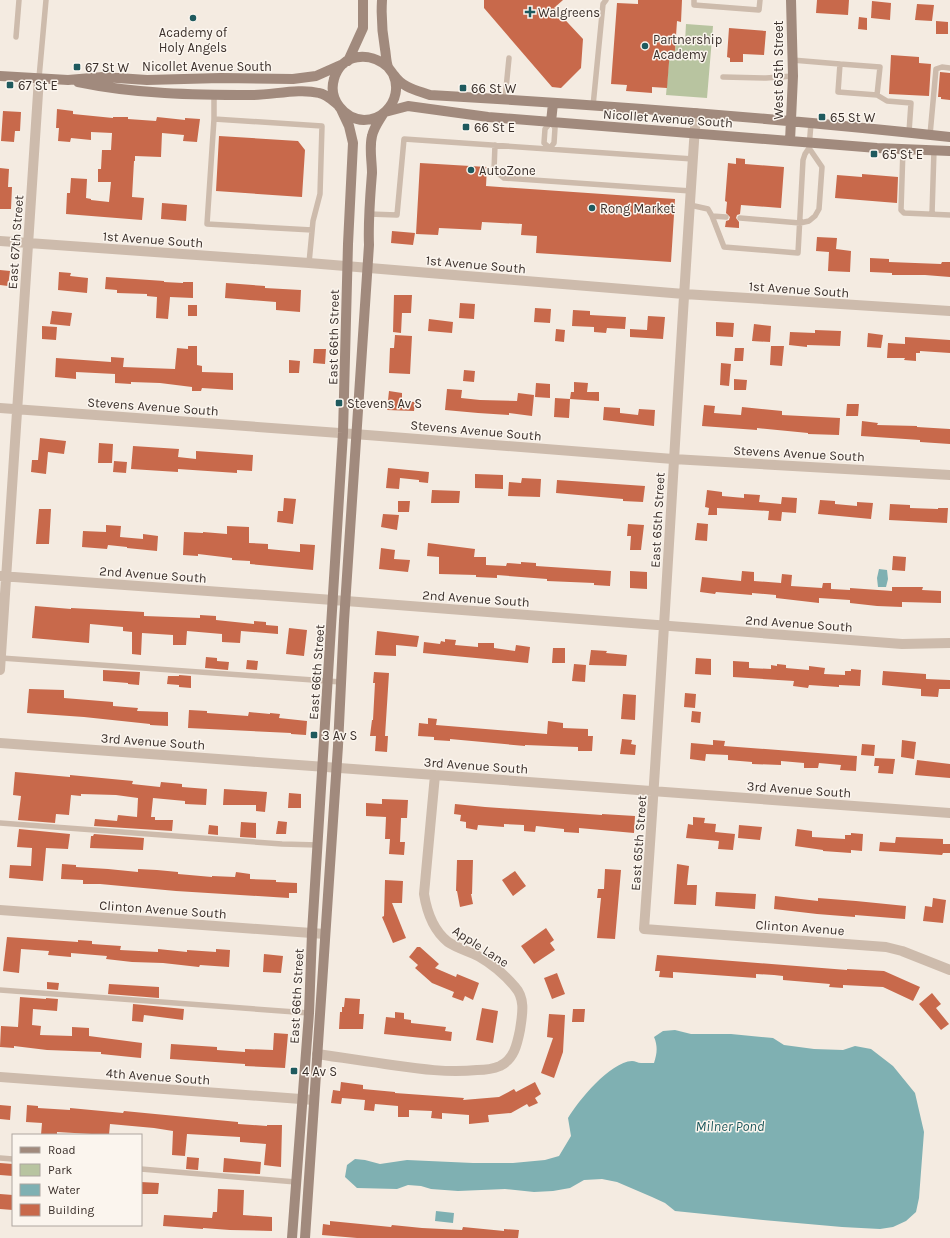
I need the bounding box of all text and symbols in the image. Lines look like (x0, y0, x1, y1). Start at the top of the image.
place label: Walgreens (538, 5, 600, 20)
marker: Walgreens (525, 7, 535, 17)
marker: Academy of Holy Angels (188, 13, 198, 23)
street label: West 65th Street (771, 20, 786, 119)
place label: Academy of Holy Angels (159, 25, 228, 55)
place label: Partnership Academy (653, 32, 722, 62)
marker: Partnership Academy (640, 41, 650, 51)
street label: Nicollet Avenue South (142, 59, 272, 74)
place label: 67 St W (85, 60, 129, 75)
marker: 67 St W (72, 62, 82, 72)
place label: 67 St E (18, 78, 58, 93)
marker: 67 St E (5, 80, 15, 90)
place label: 66 St W (471, 81, 517, 96)
marker: 66 St W (458, 83, 468, 93)
street label: Nicollet Avenue South (603, 106, 733, 131)
place label: 65 St W (830, 110, 876, 125)
marker: 65 St W (817, 112, 827, 122)
place label: 66 St E (474, 120, 515, 135)
marker: 66 St E (461, 122, 471, 132)
place label: 65 St E (882, 147, 923, 162)
marker: 65 St E (869, 149, 879, 159)
place label: AutoZone (479, 163, 536, 178)
marker: AutoZone (466, 165, 476, 175)
street label: East 67th Street (5, 194, 26, 290)
place label: Rong Market (600, 201, 675, 216)
marker: Rong Market (587, 203, 597, 213)
street label: 1st Avenue South (102, 229, 204, 250)
street label: 1st Avenue South (425, 253, 527, 276)
street label: 1st Avenue South (748, 279, 850, 300)
street label: East 66th Street (325, 289, 342, 385)
street label: Stevens Avenue South (87, 394, 219, 419)
place label: Stevens Av S (347, 396, 422, 411)
marker: Stevens Av S (334, 398, 344, 408)
street label: Stevens Avenue South (410, 417, 542, 444)
street label: Stevens Avenue South (733, 443, 865, 464)
street label: East 65th Street (648, 472, 667, 568)
street label: 2nd Avenue South (99, 563, 207, 586)
street label: 2nd Avenue South (422, 587, 530, 610)
street label: 2nd Avenue South (745, 612, 853, 635)
street label: East 66th Street (306, 624, 327, 720)
place label: 3 Av S (322, 728, 357, 743)
street label: 3rd Avenue South (100, 730, 206, 753)
marker: 3 Av S (309, 730, 319, 740)
street label: 3rd Avenue South (423, 754, 529, 777)
street label: 3rd Avenue South (746, 778, 852, 801)
street label: East 65th Street (628, 795, 649, 891)
street label: Clinton Avenue South (99, 898, 227, 921)
street label: Clinton Avenue (755, 917, 845, 938)
street label: Apple Lane (450, 923, 512, 970)
street label: East 66th Street (287, 948, 306, 1044)
place label: 4 Av S (302, 1064, 337, 1079)
street label: 4th Avenue South (105, 1065, 211, 1088)
marker: 4 Av S (289, 1066, 299, 1076)
water label: Milner Pond (696, 1118, 765, 1135)
legend (12, 1134, 142, 1226)
text: Road (48, 1143, 76, 1157)
text: Park (48, 1163, 73, 1177)
text: Water (48, 1183, 81, 1197)
text: Building (48, 1203, 95, 1217)

